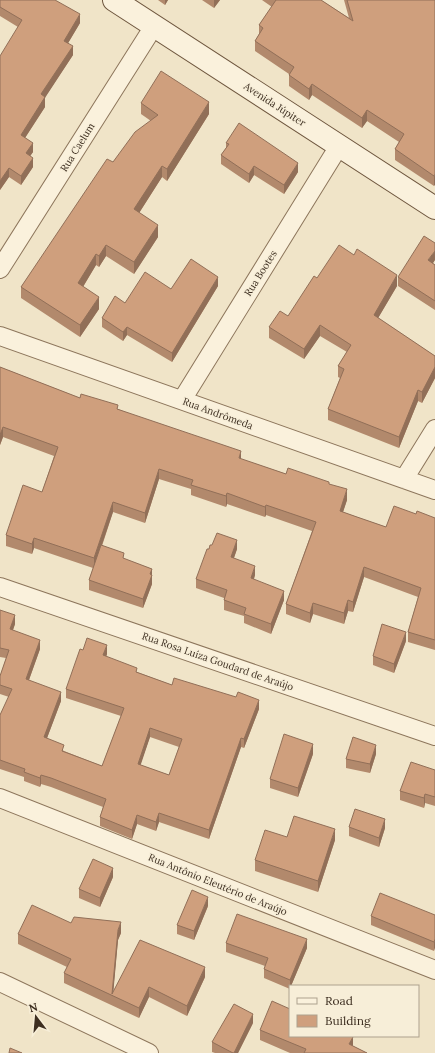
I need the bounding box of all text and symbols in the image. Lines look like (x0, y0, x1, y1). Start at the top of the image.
street label: Avenida Júpiter (240, 79, 309, 130)
street label: Rua Caelum (57, 120, 98, 174)
street label: Rua Bootes (241, 248, 280, 299)
street label: Rua Andrômeda (181, 395, 255, 432)
street label: Rua Rosa Luíza Goudard de Araújo (140, 629, 296, 694)
street label: Rua Antônio Eleutério de Araújo (146, 851, 289, 918)
legend (289, 985, 419, 1037)
text: Road (325, 993, 353, 1008)
north arrow (16, 997, 56, 1037)
text: N (27, 999, 40, 1015)
text: Building (325, 1013, 371, 1028)

